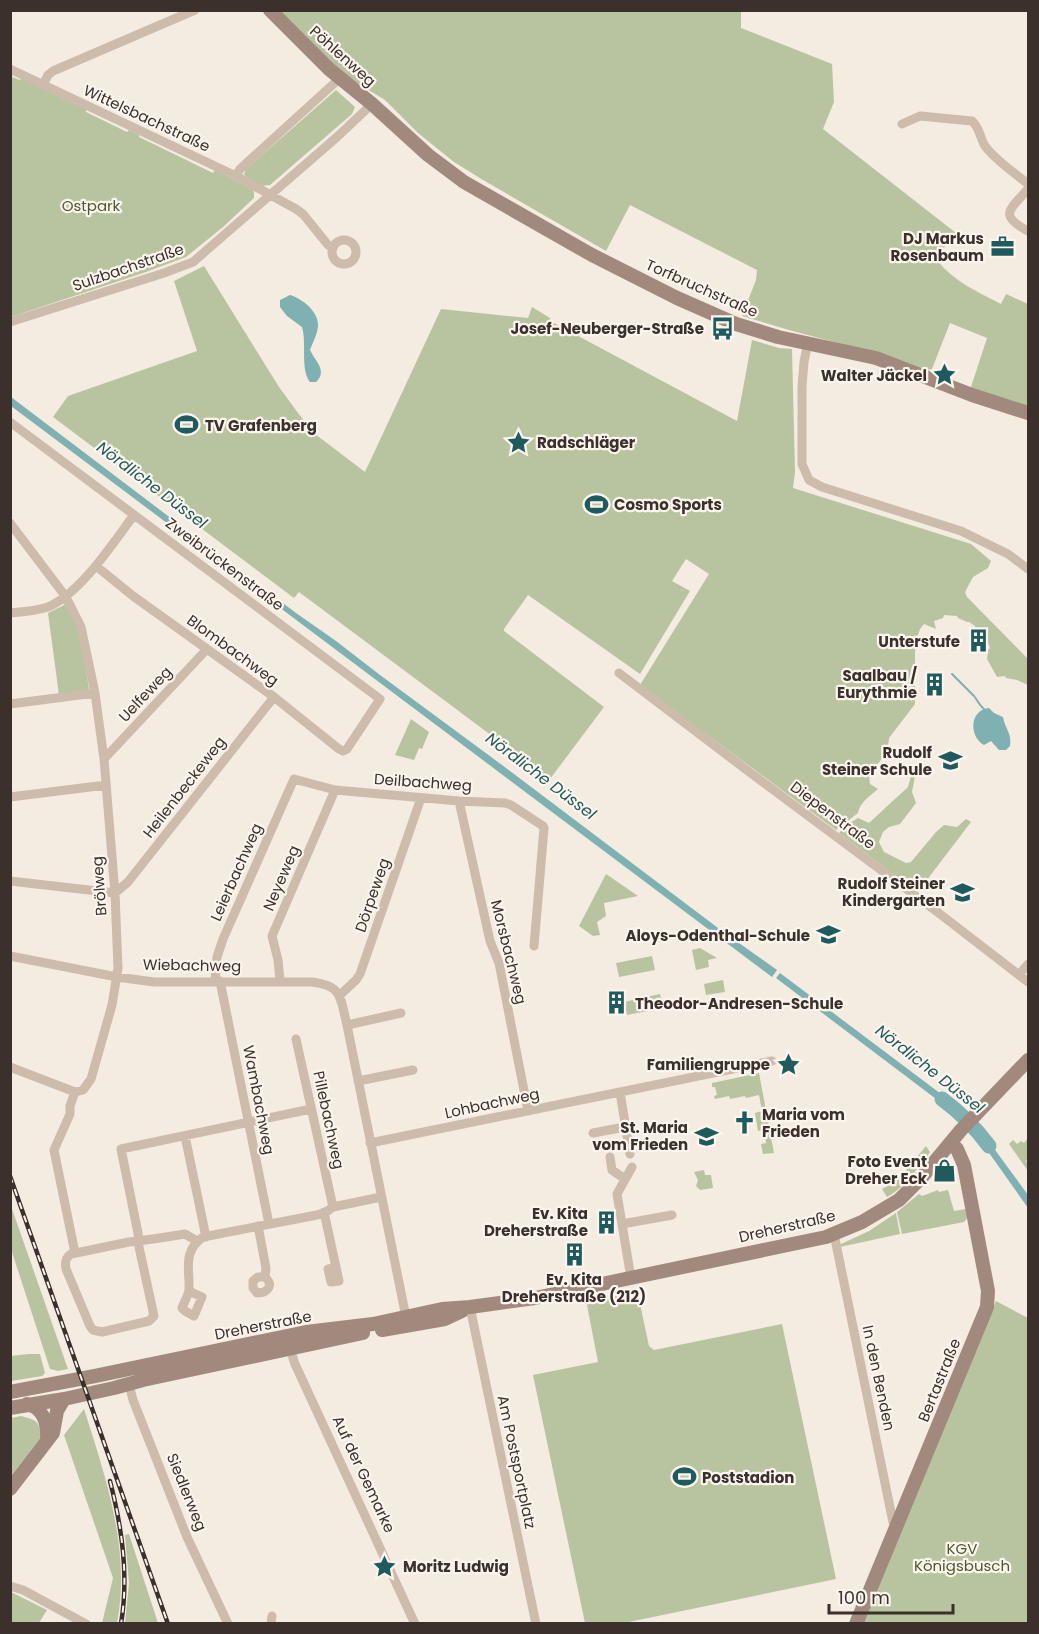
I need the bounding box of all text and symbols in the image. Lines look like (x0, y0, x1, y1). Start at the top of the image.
street label: Pöhlenweg (305, 21, 381, 91)
street label: Wittelsbachstraße (80, 79, 214, 157)
park label: Ostpark (62, 195, 121, 216)
place label: DJ Markus Rosenbaum (891, 228, 984, 266)
office icon: DJ Markus Rosenbaum (989, 234, 1015, 260)
street label: Sulzbachstraße (70, 238, 186, 296)
street label: Torfbruchstraße (643, 254, 761, 322)
bus stop icon: Josef-Neuberger-Straße (709, 315, 735, 341)
place label: Josef-Neuberger-Straße (510, 318, 704, 339)
place icon: Walter Jäckel (932, 362, 958, 388)
place label: Walter Jäckel (821, 365, 927, 386)
sports icon: TV Grafenberg (174, 412, 200, 438)
place label: TV Grafenberg (205, 415, 317, 436)
place icon: Radschläger (506, 429, 532, 455)
place label: Radschläger (537, 432, 636, 453)
water label: Nördliche Düssel (92, 436, 212, 534)
sports icon: Cosmo Sports (583, 491, 609, 517)
place label: Cosmo Sports (614, 494, 722, 515)
street label: Zweibrückenstraße (162, 513, 288, 615)
street label: Blombachweg (183, 610, 283, 690)
building icon: Unterstufe (965, 628, 991, 654)
place label: Unterstufe (878, 631, 960, 652)
street label: Uelfeweg (114, 662, 176, 726)
place label: Saalbau / Eurythmie (837, 665, 917, 703)
building icon: Saalbau / Eurythmie (922, 671, 948, 697)
water label: Nördliche Düssel (481, 727, 601, 825)
street label: Heilenbeckeweg (138, 732, 230, 842)
place label: Rudolf Steiner Schule (822, 742, 933, 780)
school or university icon: Rudolf Steiner Schule (937, 748, 963, 774)
street label: Deilbachweg (373, 768, 473, 796)
street label: Diepenstraße (786, 776, 880, 854)
street label: Leierbachweg (205, 820, 267, 924)
street label: Neyeweg (258, 842, 304, 914)
street label: Brölweg (86, 855, 112, 917)
street label: Dörpeweg (350, 855, 394, 935)
place label: Rudolf Steiner Kindergarten (838, 873, 946, 911)
school or university icon: Rudolf Steiner Kindergarten (950, 879, 976, 905)
street label: Morsbachweg (486, 898, 532, 1006)
school or university icon: Aloys-Odenthal-Schule (815, 922, 841, 948)
place label: Aloys-Odenthal-Schule (625, 925, 810, 946)
street label: Wiebachweg (143, 954, 241, 976)
building icon: Theodor-Andresen-Schule (604, 990, 630, 1016)
place label: Theodor-Andresen-Schule (635, 993, 843, 1014)
water label: Nördliche Düssel (871, 1019, 989, 1119)
street label: Wambachweg (238, 1044, 280, 1156)
place icon: Familiengruppe (775, 1051, 801, 1077)
place label: Familiengruppe (647, 1054, 770, 1075)
street label: Pillebachweg (308, 1069, 350, 1171)
street label: Lohbachweg (443, 1083, 541, 1123)
place label: Maria vom Frieden (762, 1104, 845, 1142)
church icon: Maria vom Frieden (731, 1110, 757, 1136)
place label: St. Maria vom Frieden (592, 1117, 688, 1155)
school or university icon: St. Maria vom Frieden (693, 1123, 719, 1149)
place label: Foto Event Dreher Eck (845, 1151, 928, 1189)
shop icon: Foto Event Dreher Eck (932, 1157, 958, 1183)
place label: Ev. Kita Dreherstraße (484, 1203, 588, 1241)
street label: Dreherstraße (737, 1205, 837, 1247)
building icon: Ev. Kita Dreherstraße (593, 1209, 619, 1235)
building icon: Ev. Kita Dreherstraße (212) (561, 1242, 587, 1268)
place label: Ev. Kita Dreherstraße (212) (502, 1269, 646, 1307)
street label: Dreherstraße (213, 1305, 313, 1345)
street label: In den Benden (858, 1323, 900, 1433)
street label: Bertastraße (913, 1335, 965, 1425)
street label: Am Postsportplatz (493, 1393, 541, 1531)
street label: Auf der Gemarke (328, 1412, 400, 1536)
street label: Siedlerweg (162, 1450, 212, 1534)
sports icon: Poststadion (671, 1464, 697, 1490)
place label: Poststadion (702, 1467, 794, 1488)
park label: KGV Königsbusch (914, 1538, 1010, 1576)
place icon: Moritz Ludwig (372, 1553, 398, 1579)
place label: Moritz Ludwig (403, 1556, 509, 1577)
scale bar (829, 1577, 954, 1615)
text: 100 m (838, 1585, 890, 1610)

